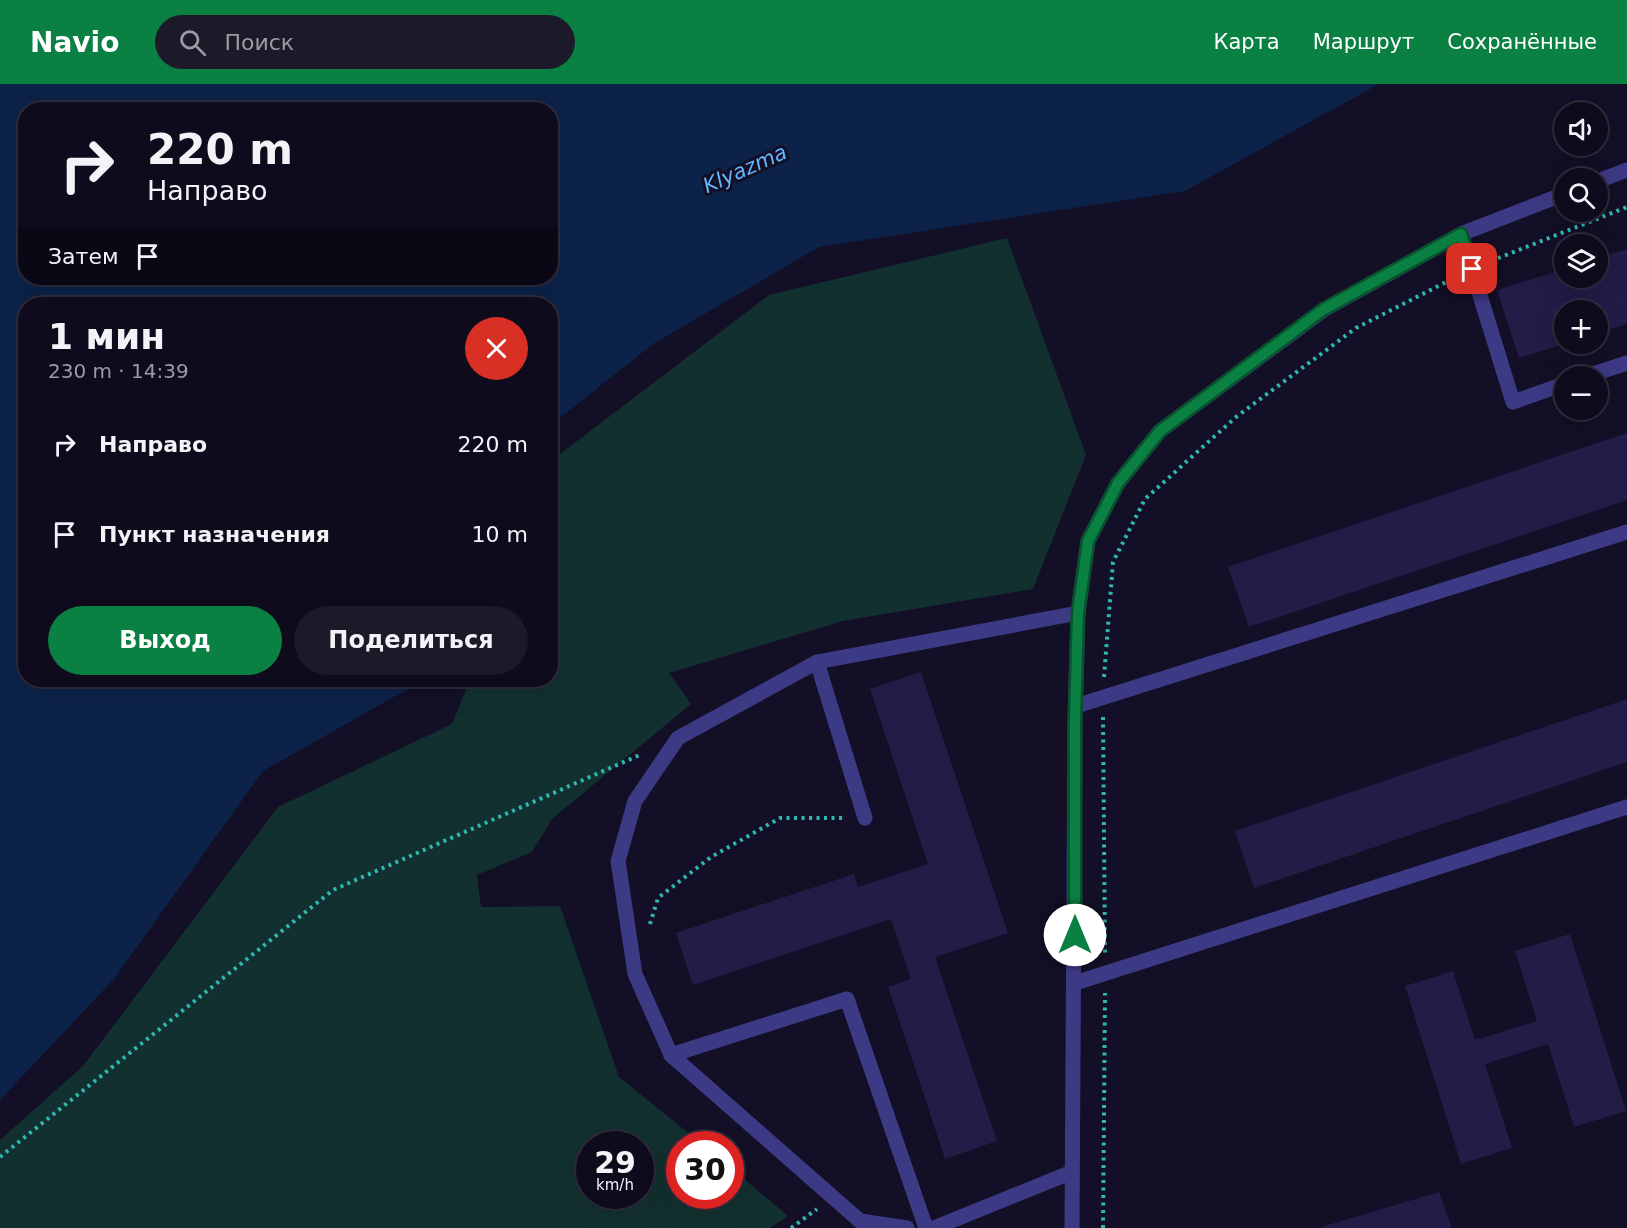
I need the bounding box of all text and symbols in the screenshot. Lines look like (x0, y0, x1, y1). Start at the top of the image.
search box (155, 15, 575, 69)
text: Navio (30, 26, 119, 59)
icon: search (176, 26, 209, 59)
text: Поиск (224, 30, 294, 55)
text: Карта (1214, 30, 1280, 54)
text: Маршрут (1313, 30, 1414, 54)
text: Сохранённые (1447, 30, 1597, 54)
map controls (1554, 102, 1608, 420)
button: sound (1554, 102, 1608, 156)
text: 220 m (147, 125, 293, 174)
icon: right (48, 126, 126, 204)
water label: Klyazma (699, 140, 791, 198)
button: search (1554, 168, 1608, 222)
text: Направо (147, 175, 268, 206)
button: layers (1554, 234, 1608, 288)
icon: arrive (131, 240, 164, 273)
pin (1446, 243, 1497, 294)
text: Затем (48, 244, 119, 269)
icon: arrive (1455, 252, 1488, 285)
button: + (1554, 300, 1608, 354)
text: 1 мин (48, 316, 165, 357)
button: close (465, 317, 528, 380)
text: 230 m · 14:39 (48, 359, 189, 383)
button: − (1554, 366, 1608, 420)
icon: right (48, 428, 81, 461)
text: Направо (99, 432, 207, 457)
text: 220 m (458, 432, 528, 457)
icon: arrive (48, 518, 81, 551)
text: Пункт назначения (99, 522, 330, 547)
text: 10 m (472, 522, 528, 547)
button: Выход (48, 606, 282, 675)
button: Поделиться (294, 606, 528, 675)
position arrow (1043, 903, 1107, 967)
speed limit sign: 30 (666, 1131, 744, 1209)
text: 29 (594, 1145, 636, 1180)
text: km/h (596, 1176, 634, 1194)

